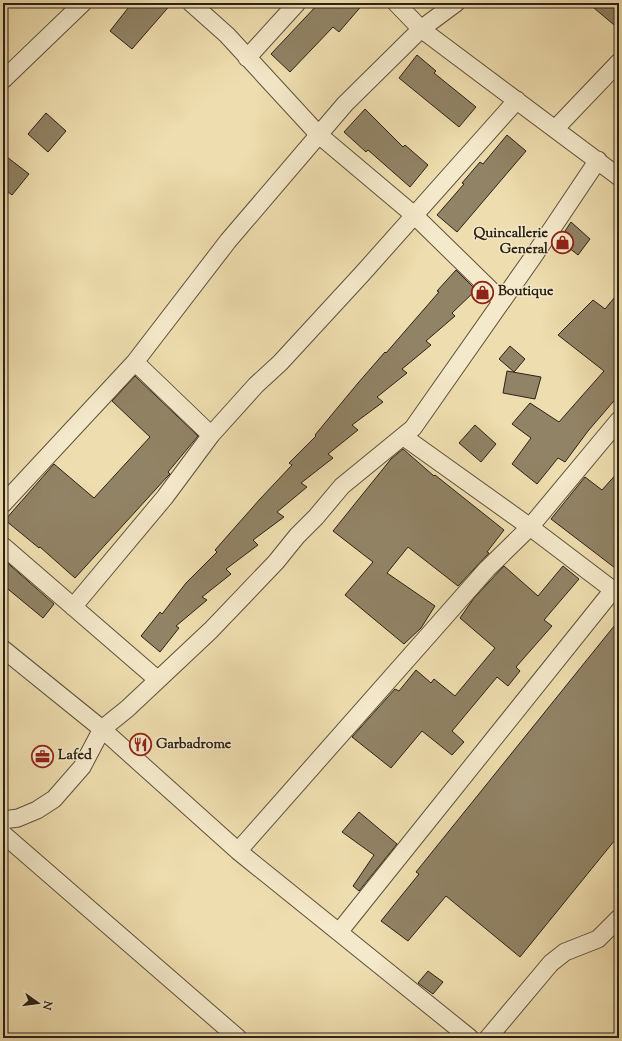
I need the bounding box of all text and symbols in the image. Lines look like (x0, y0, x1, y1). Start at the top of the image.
place label: Quincallerie General (473, 224, 548, 260)
shop icon: Quincallerie General (550, 229, 576, 255)
shop icon: Boutique (470, 279, 496, 305)
place label: Boutique (498, 282, 554, 302)
restaurant icon: Garbadrome (128, 732, 154, 758)
place label: Garbadrome (156, 735, 232, 755)
office icon: Lafed (30, 743, 56, 769)
place label: Lafed (58, 746, 92, 766)
north arrow (18, 983, 58, 1023)
text: N (38, 998, 56, 1012)

